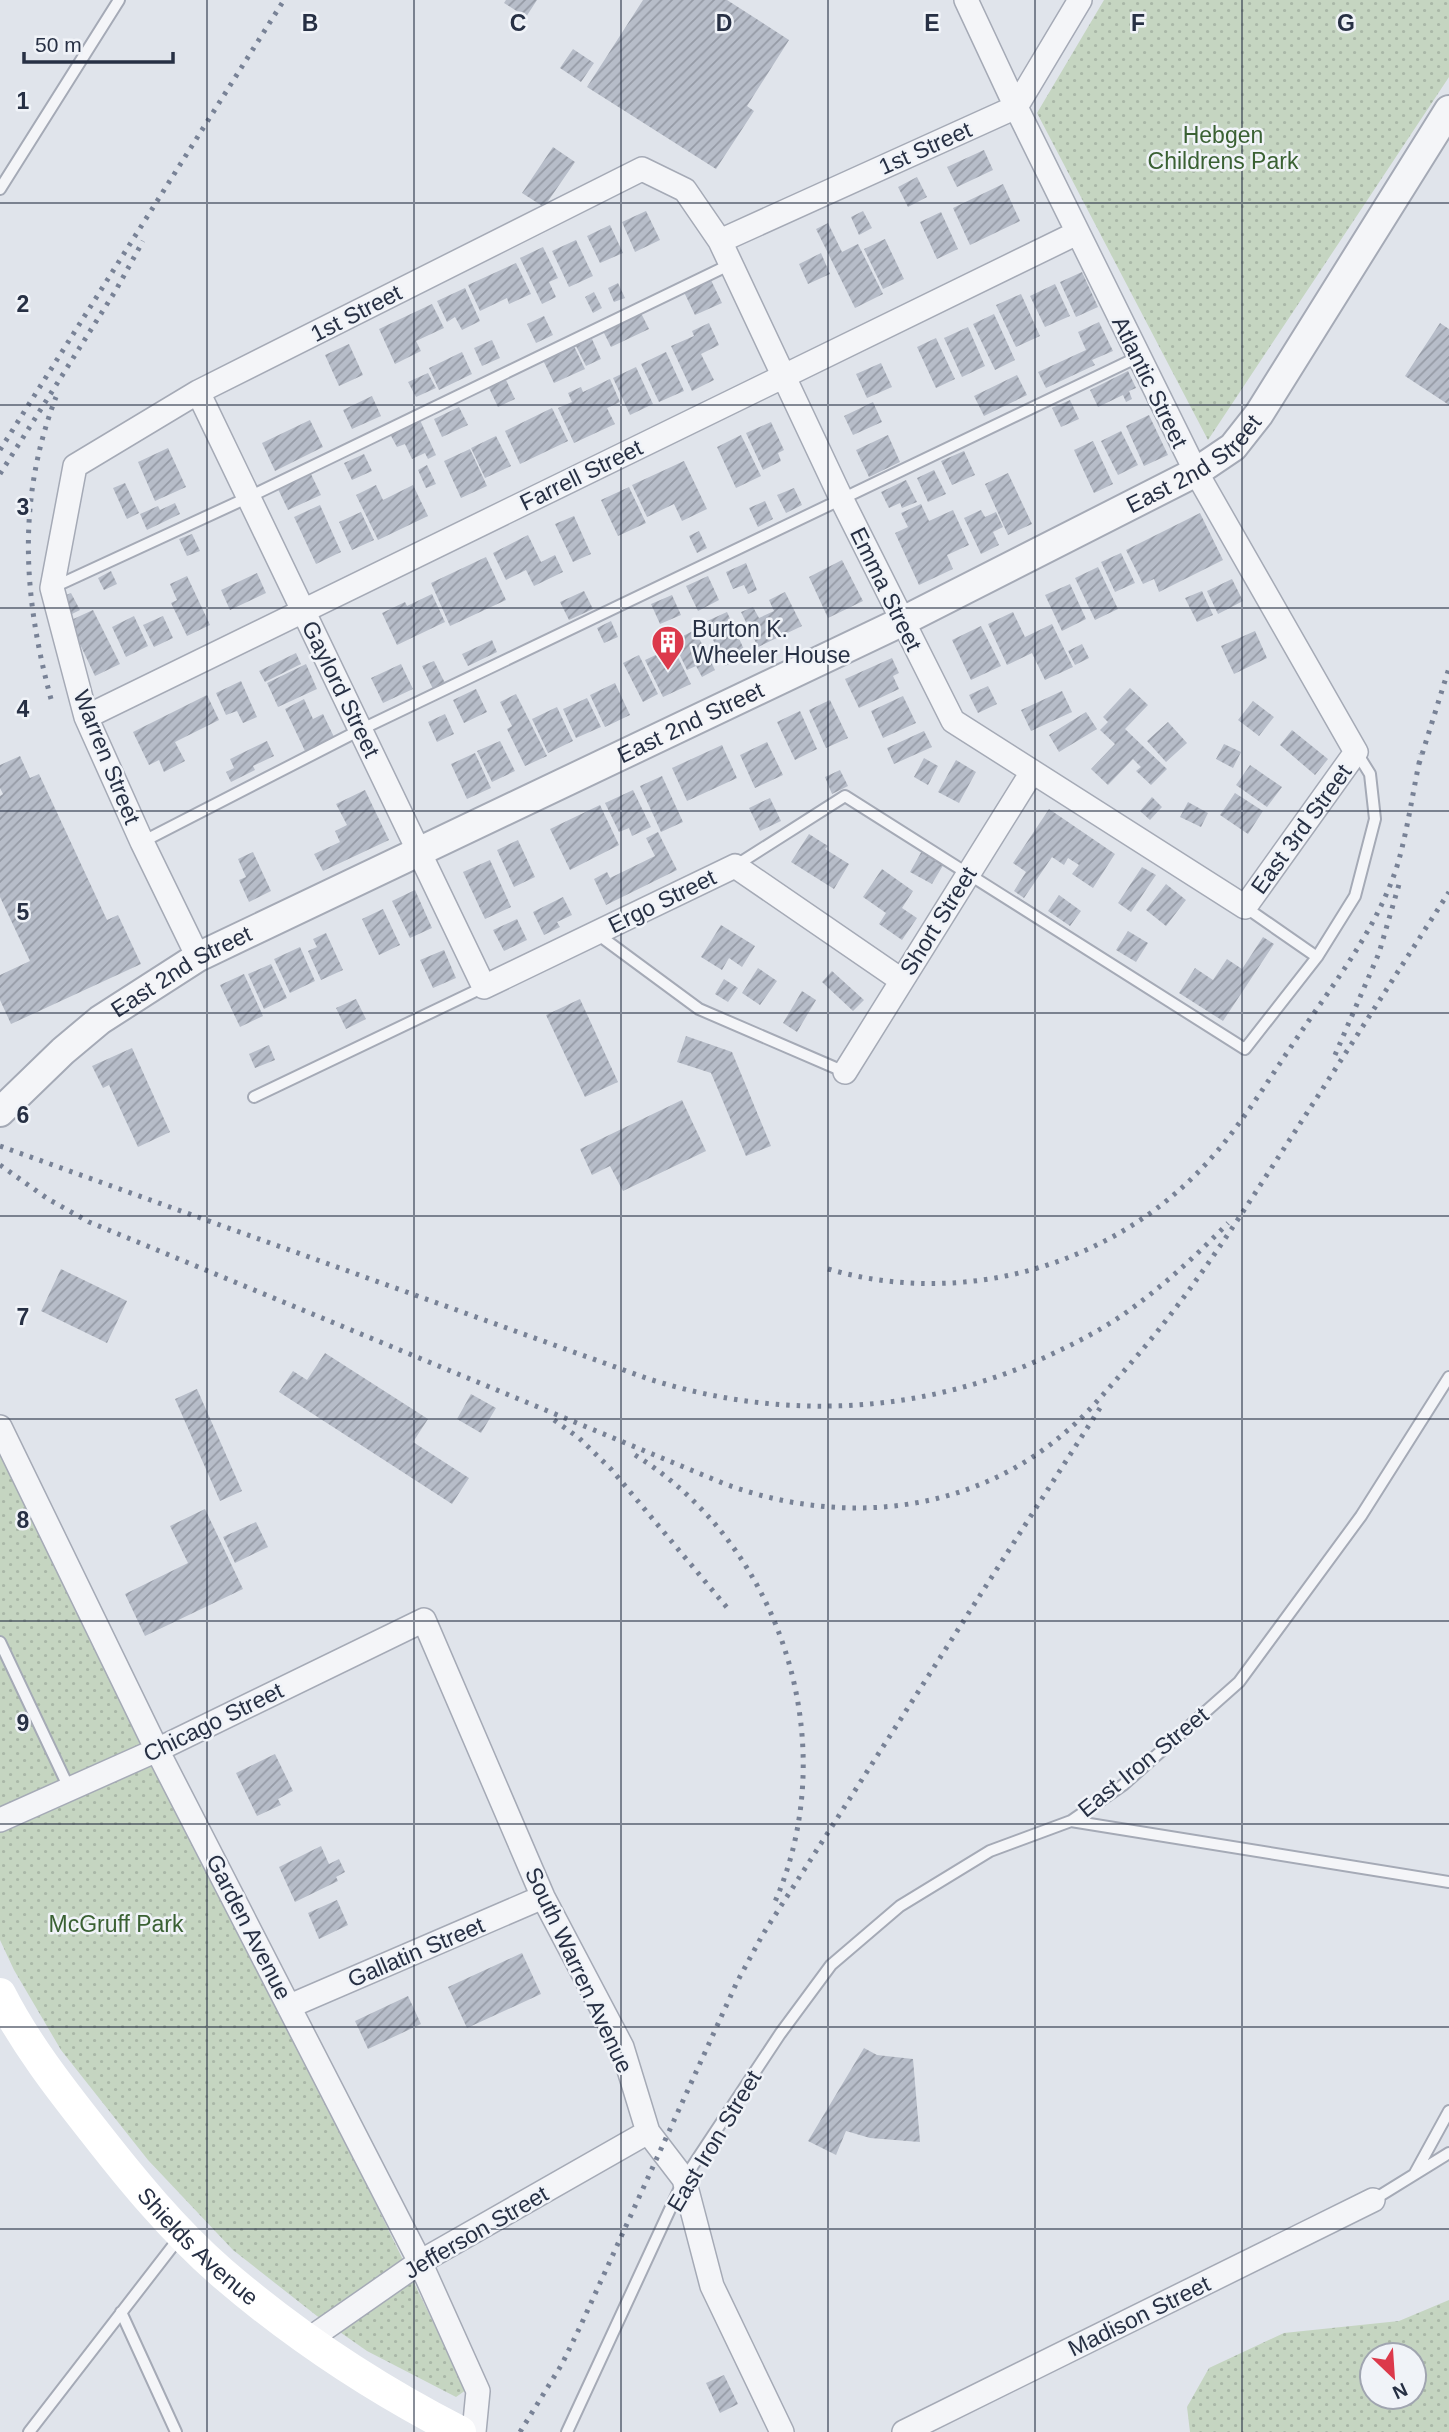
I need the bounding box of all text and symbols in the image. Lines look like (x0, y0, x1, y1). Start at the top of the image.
text: B (302, 10, 318, 36)
text: C (510, 10, 526, 36)
text: D (716, 10, 732, 36)
text: E (924, 10, 940, 36)
text: F (1131, 10, 1145, 36)
text: G (1337, 10, 1355, 36)
scale bar (24, 21, 173, 65)
text: 50 m (35, 33, 82, 56)
text: 1 (17, 88, 30, 114)
street label: 1st Street (875, 116, 976, 180)
park label: Hebgen Childrens Park (1148, 122, 1299, 174)
street label: 1st Street (306, 279, 406, 347)
text: 2 (17, 291, 29, 317)
street label: Atlantic Street (1107, 312, 1193, 453)
street label: East 2nd Street (1122, 409, 1267, 518)
street label: Farrell Street (516, 434, 647, 516)
text: 3 (17, 494, 29, 520)
street label: Emma Street (845, 523, 927, 656)
place label: Burton K. Wheeler House (692, 616, 851, 668)
street label: Gaylord Street (297, 617, 385, 762)
building icon: Burton K. Wheeler House (649, 623, 687, 672)
street label: East 2nd Street (613, 676, 768, 768)
street label: Warren Street (68, 686, 146, 828)
text: 4 (17, 696, 30, 722)
street label: East 3rd Street (1245, 759, 1357, 899)
street label: Short Street (894, 862, 982, 980)
street label: Ergo Street (604, 864, 721, 938)
text: 5 (17, 899, 30, 925)
street label: East 2nd Street (106, 920, 256, 1022)
text: 6 (17, 1102, 29, 1128)
text: 7 (17, 1304, 29, 1330)
text: 8 (17, 1507, 30, 1533)
street label: Chicago Street (139, 1677, 288, 1767)
street label: East Iron Street (1073, 1701, 1214, 1822)
text: 9 (17, 1710, 29, 1736)
street label: Garden Avenue (201, 1850, 297, 2004)
street label: South Warren Avenue (520, 1863, 638, 2077)
park label: McGruff Park (48, 1911, 184, 1937)
street label: Gallatin Street (344, 1911, 489, 1992)
street label: East Iron Street (662, 2065, 767, 2216)
street label: Jefferson Street (399, 2180, 553, 2284)
street label: Shields Avenue (132, 2182, 264, 2311)
street label: Madison Street (1064, 2270, 1215, 2362)
north arrow (1358, 2341, 1428, 2411)
text: N (1389, 2379, 1411, 2403)

